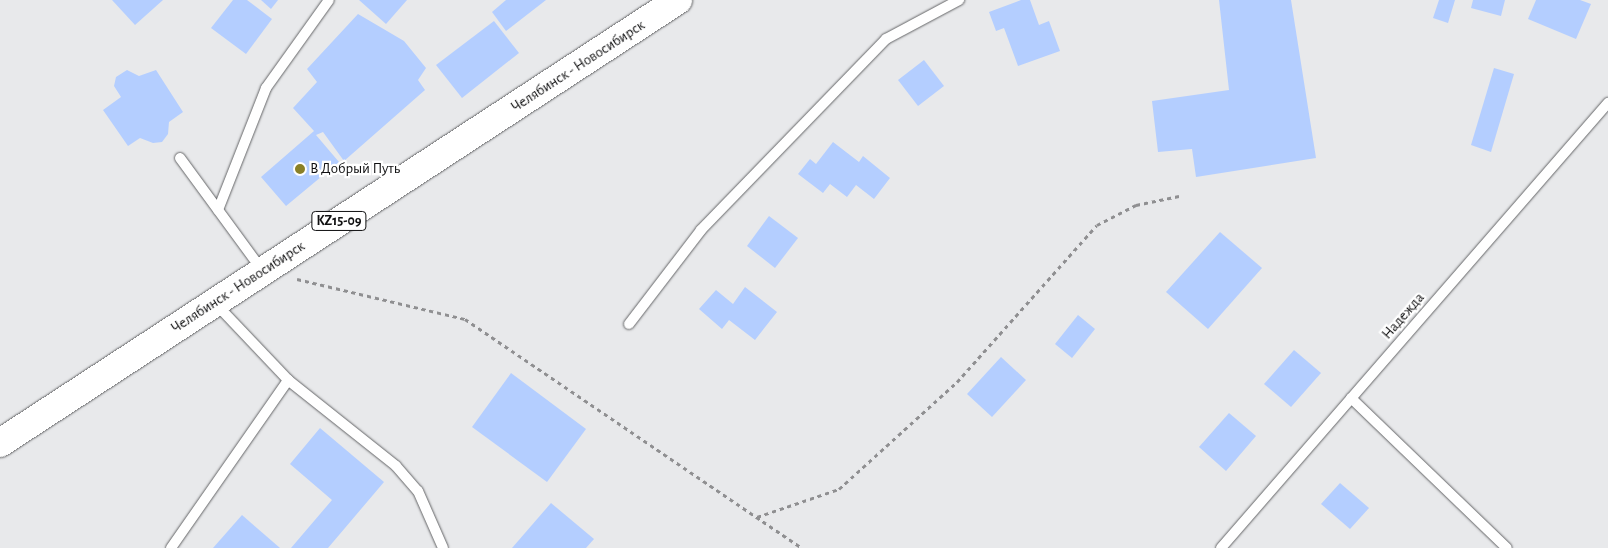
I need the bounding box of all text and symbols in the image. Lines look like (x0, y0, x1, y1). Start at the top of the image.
street label: Челябинск - Новосибирск (508, 16, 648, 116)
place label: В Добрый Путь (310, 160, 400, 178)
marker: В Добрый Путь (294, 163, 306, 175)
road number: KZ15-09 (310, 210, 368, 232)
street label: Челябинск - Новосибирск (168, 237, 308, 337)
street label: Надежда (1378, 289, 1428, 343)

